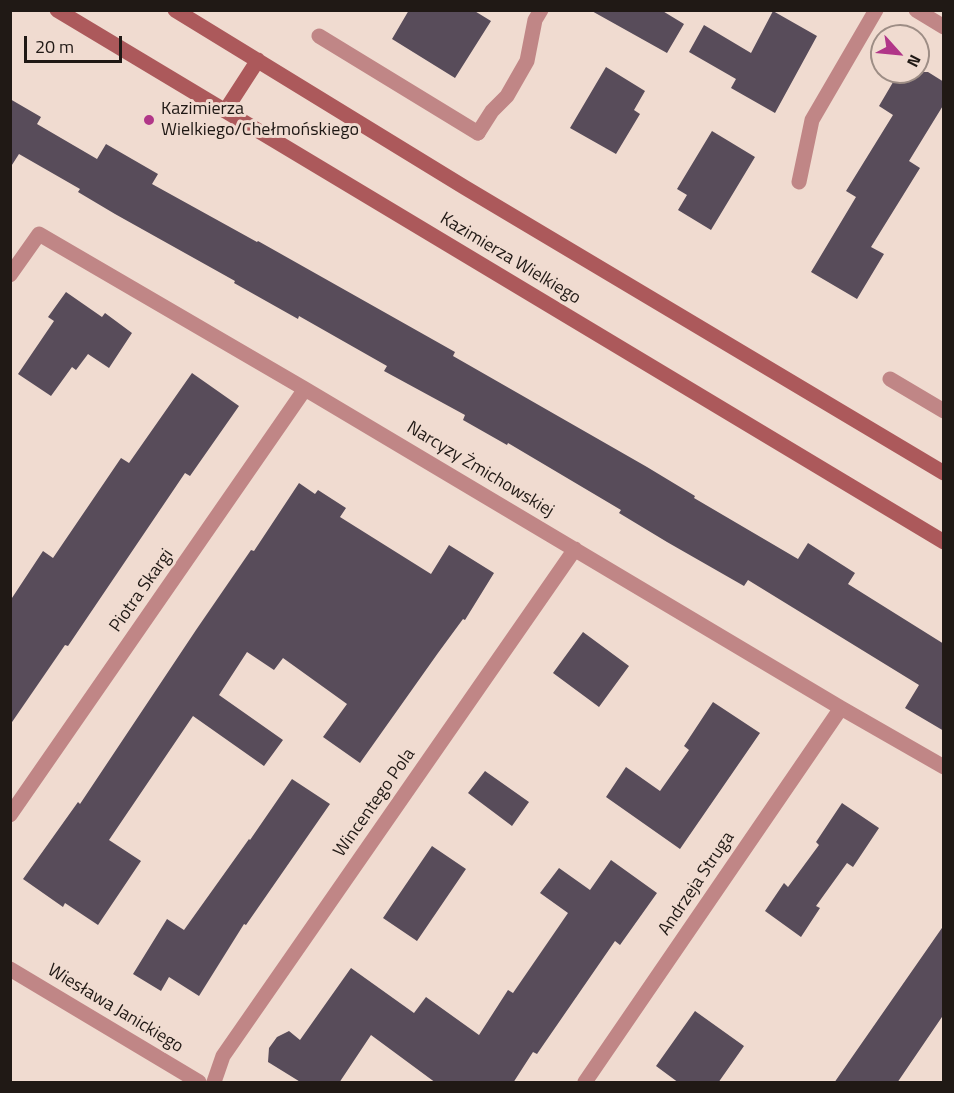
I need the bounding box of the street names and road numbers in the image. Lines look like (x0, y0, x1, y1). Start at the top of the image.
street label: Kazimierza Wielkiego (436, 208, 584, 310)
street label: Narcyzy Żmichowskiej (403, 418, 557, 522)
street label: Piotra Skargi (106, 545, 178, 637)
street label: Wincentego Pola (330, 745, 420, 861)
street label: Andrzeja Struga (654, 828, 740, 940)
street label: Wiesława Janickiego (43, 960, 187, 1058)

